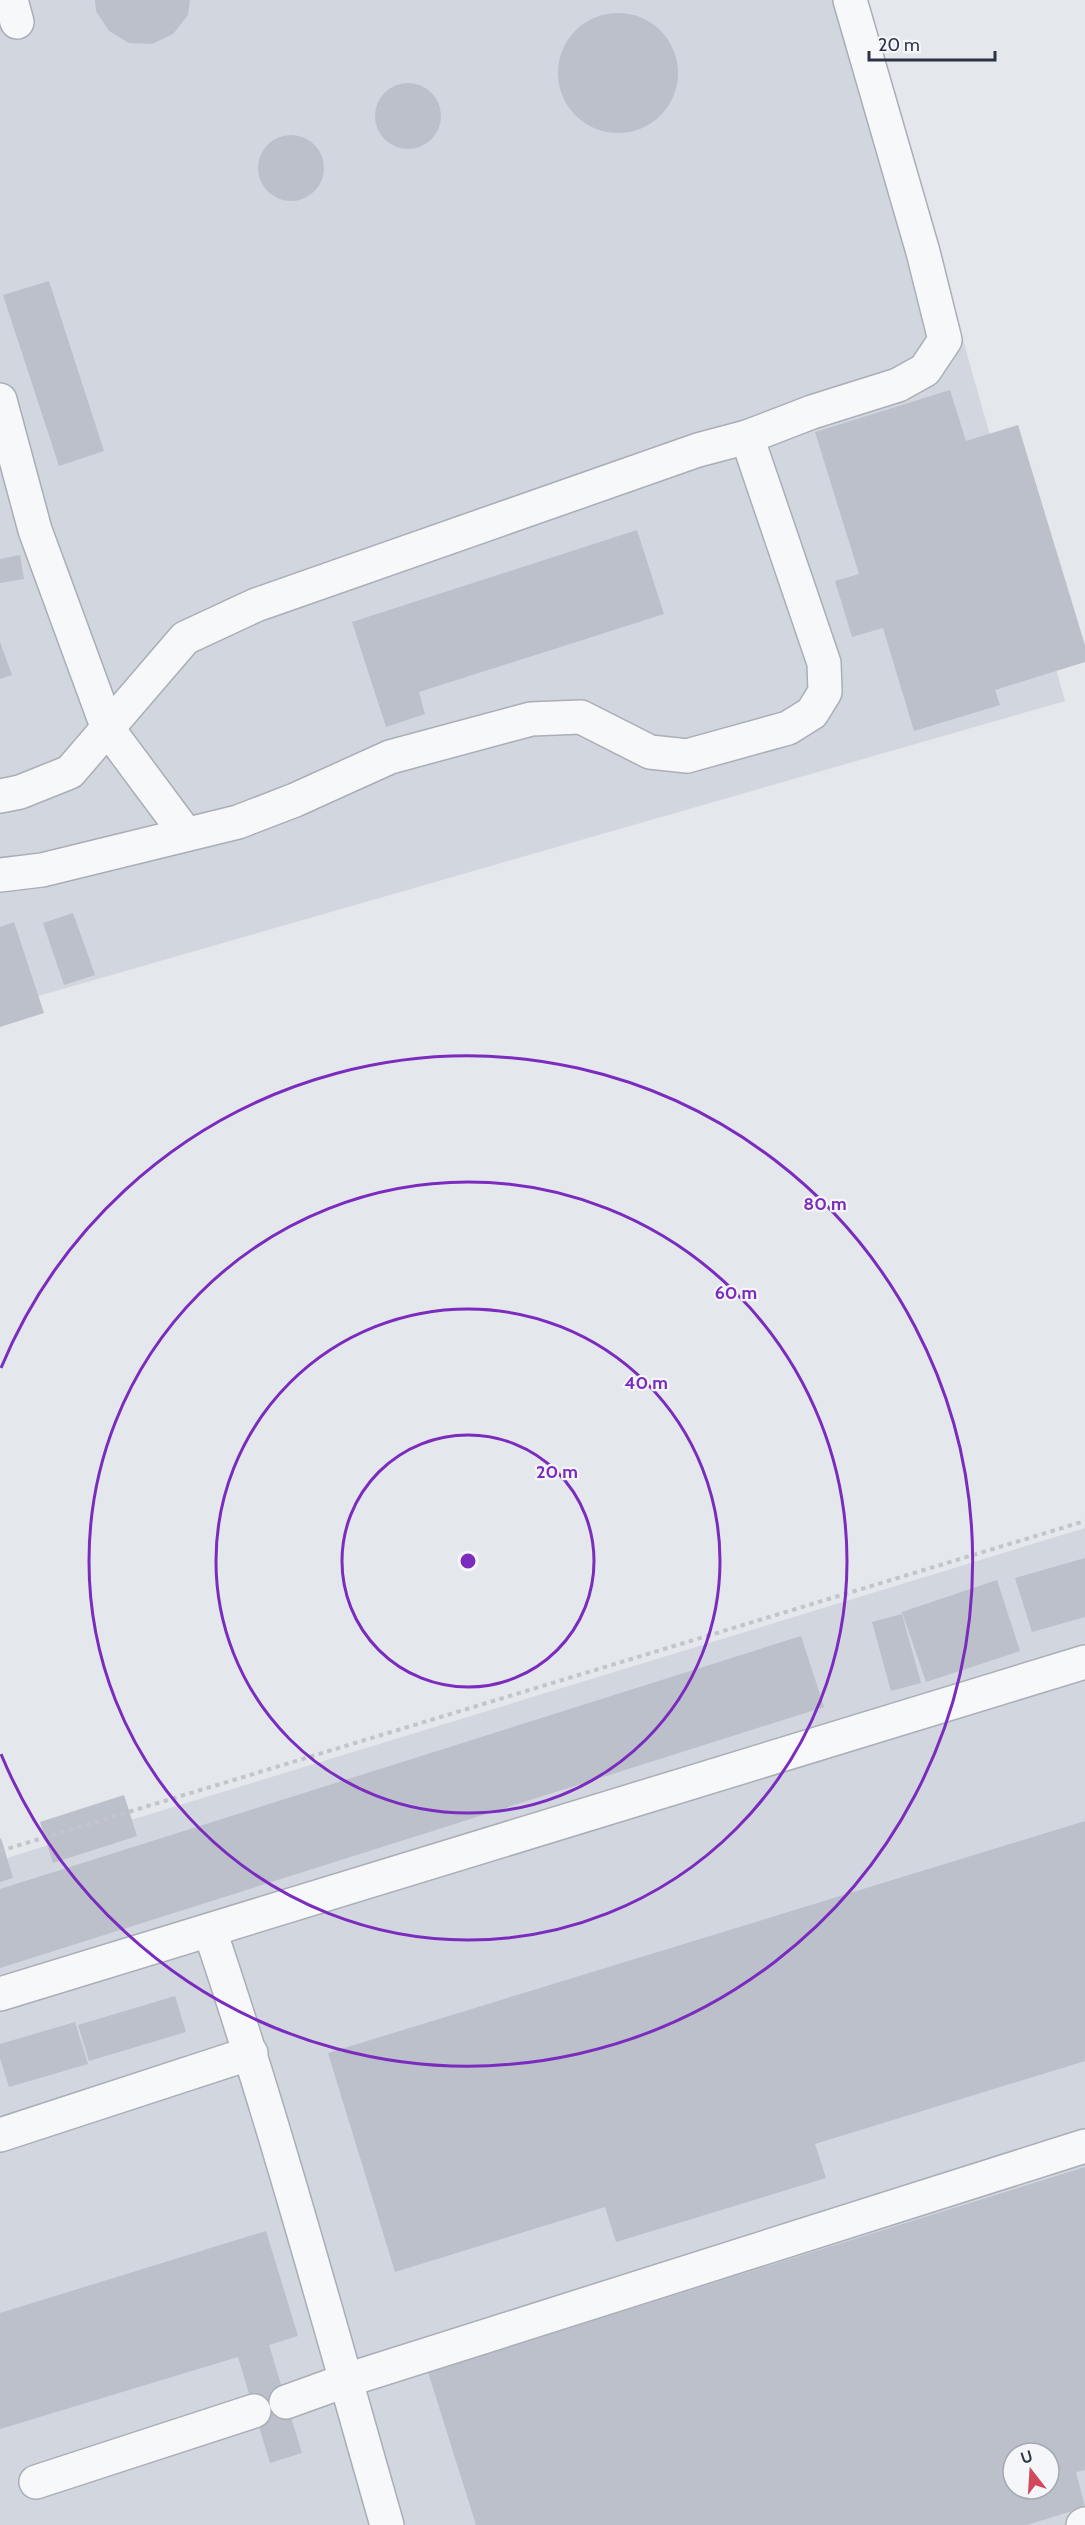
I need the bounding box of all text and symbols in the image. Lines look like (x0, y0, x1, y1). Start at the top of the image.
scale bar (869, 24, 995, 62)
text: 20 m (878, 34, 920, 56)
text: 80 m (803, 1193, 847, 1215)
text: 60 m (715, 1282, 757, 1304)
text: 40 m (624, 1372, 668, 1394)
text: 20 m (536, 1461, 578, 1483)
centre of rings (458, 1551, 478, 1571)
north arrow (1001, 2441, 1061, 2501)
text: U (1018, 2446, 1035, 2468)

